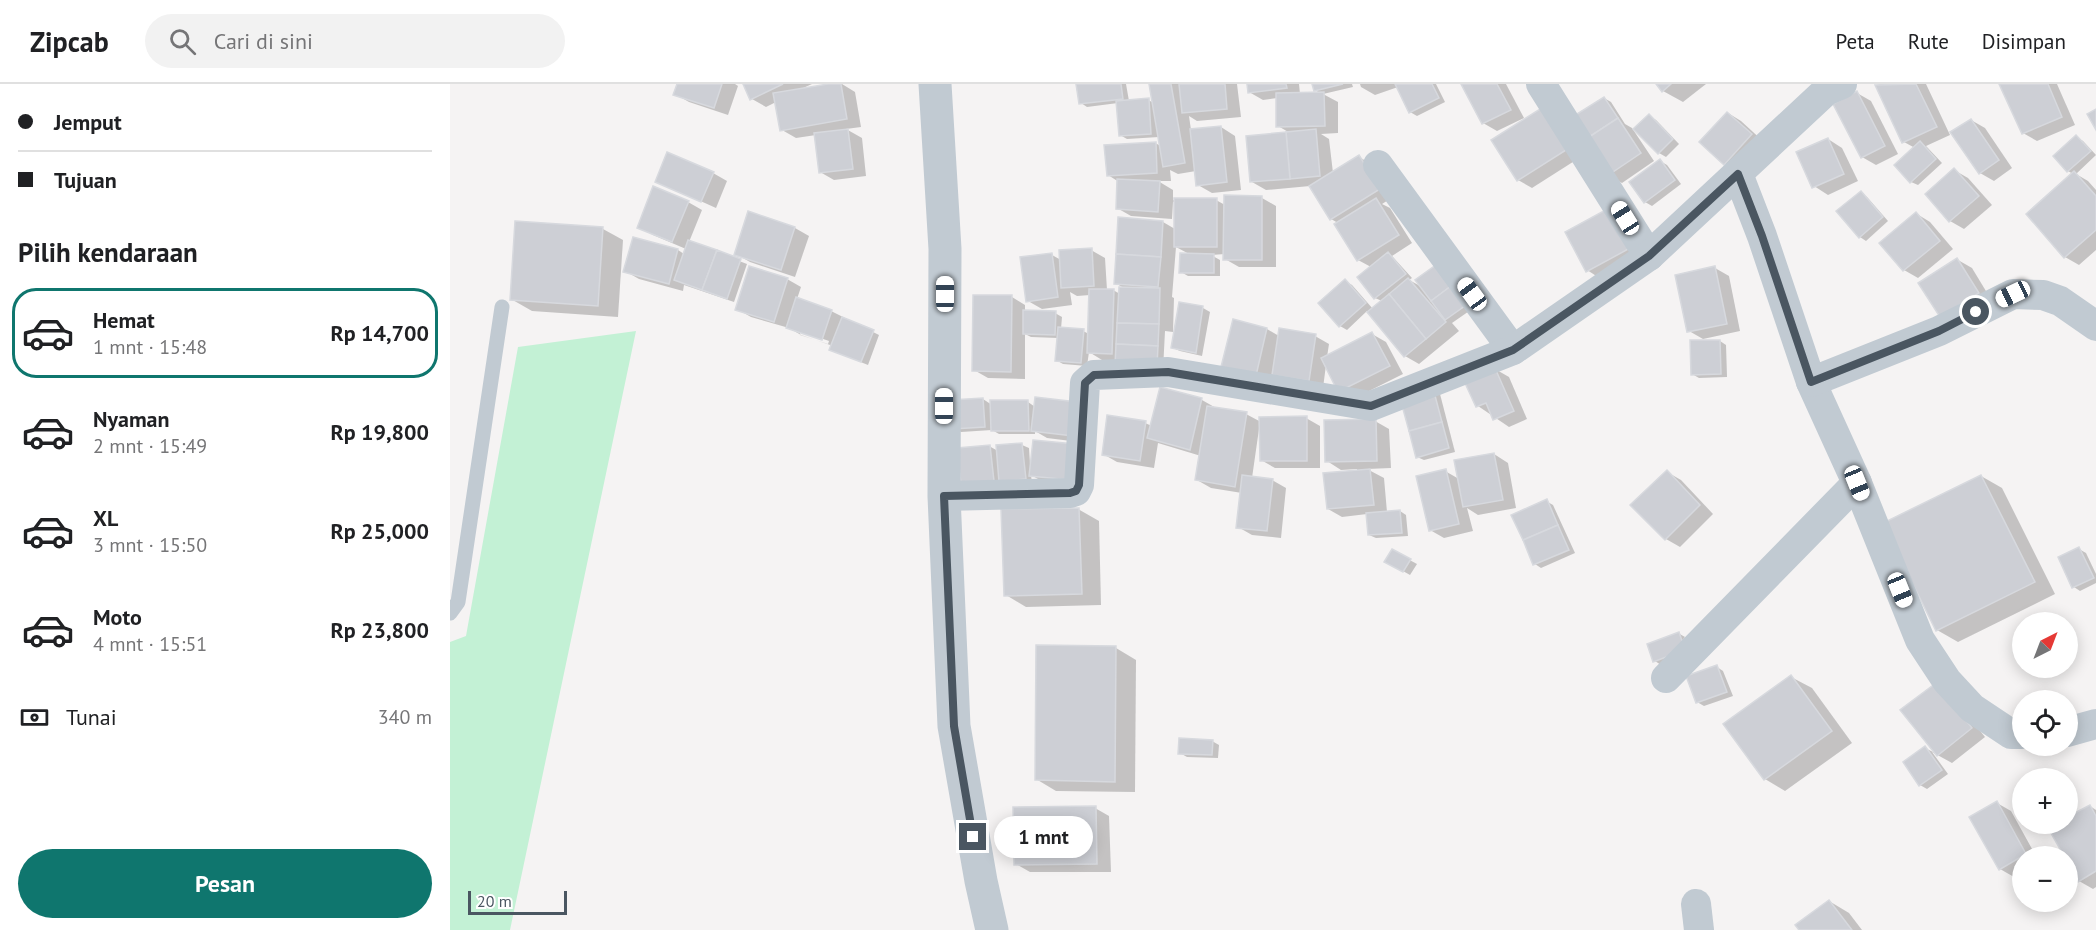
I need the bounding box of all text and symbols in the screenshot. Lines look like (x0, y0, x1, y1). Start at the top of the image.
search box (145, 14, 565, 68)
text: Zipcab (30, 23, 109, 60)
icon: search (166, 25, 199, 58)
text: Cari di sini (214, 27, 313, 55)
text: Peta (1835, 28, 1875, 55)
text: Rute (1908, 28, 1949, 55)
text: Disimpan (1982, 28, 2066, 55)
text: Jemput (54, 108, 122, 136)
text: Tujuan (54, 166, 117, 194)
car (1608, 198, 1642, 238)
text: Pilih kendaraan (18, 235, 198, 269)
car (1454, 274, 1490, 314)
car (936, 276, 954, 312)
car (1993, 278, 2033, 310)
route start (1962, 298, 1989, 325)
icon: car (21, 306, 75, 360)
text: Hemat (93, 306, 155, 334)
text: Rp 14,700 (330, 319, 429, 347)
text: 1 mnt · 15:48 (93, 334, 207, 360)
car (935, 388, 953, 424)
icon: car (21, 405, 75, 459)
text: Nyaman (93, 405, 170, 433)
text: Rp 19,800 (330, 418, 429, 446)
text: 2 mnt · 15:49 (93, 433, 207, 459)
car (1842, 463, 1872, 503)
icon: car (21, 504, 75, 558)
text: XL (93, 504, 118, 532)
text: Rp 25,000 (330, 517, 429, 545)
text: 3 mnt · 15:50 (93, 532, 207, 558)
car (1885, 570, 1915, 610)
icon: car (21, 603, 75, 657)
text: Moto (93, 603, 142, 631)
north arrow (2012, 612, 2078, 678)
map controls (2012, 612, 2078, 912)
text: Rp 23,800 (330, 616, 429, 644)
text: 4 mnt · 15:51 (93, 631, 207, 657)
button: locate (2012, 690, 2078, 756)
icon: cash (18, 701, 51, 734)
text: Tunai (66, 703, 117, 731)
text: 340 m (378, 704, 432, 730)
button: + (2012, 768, 2078, 834)
callout: 1 mnt (994, 816, 1093, 858)
route end (959, 823, 986, 850)
text: 1 mnt (1018, 824, 1069, 850)
button: − (2012, 846, 2078, 912)
button: Pesan (18, 849, 432, 918)
scale bar (468, 888, 567, 916)
text: 20 m (477, 891, 512, 911)

